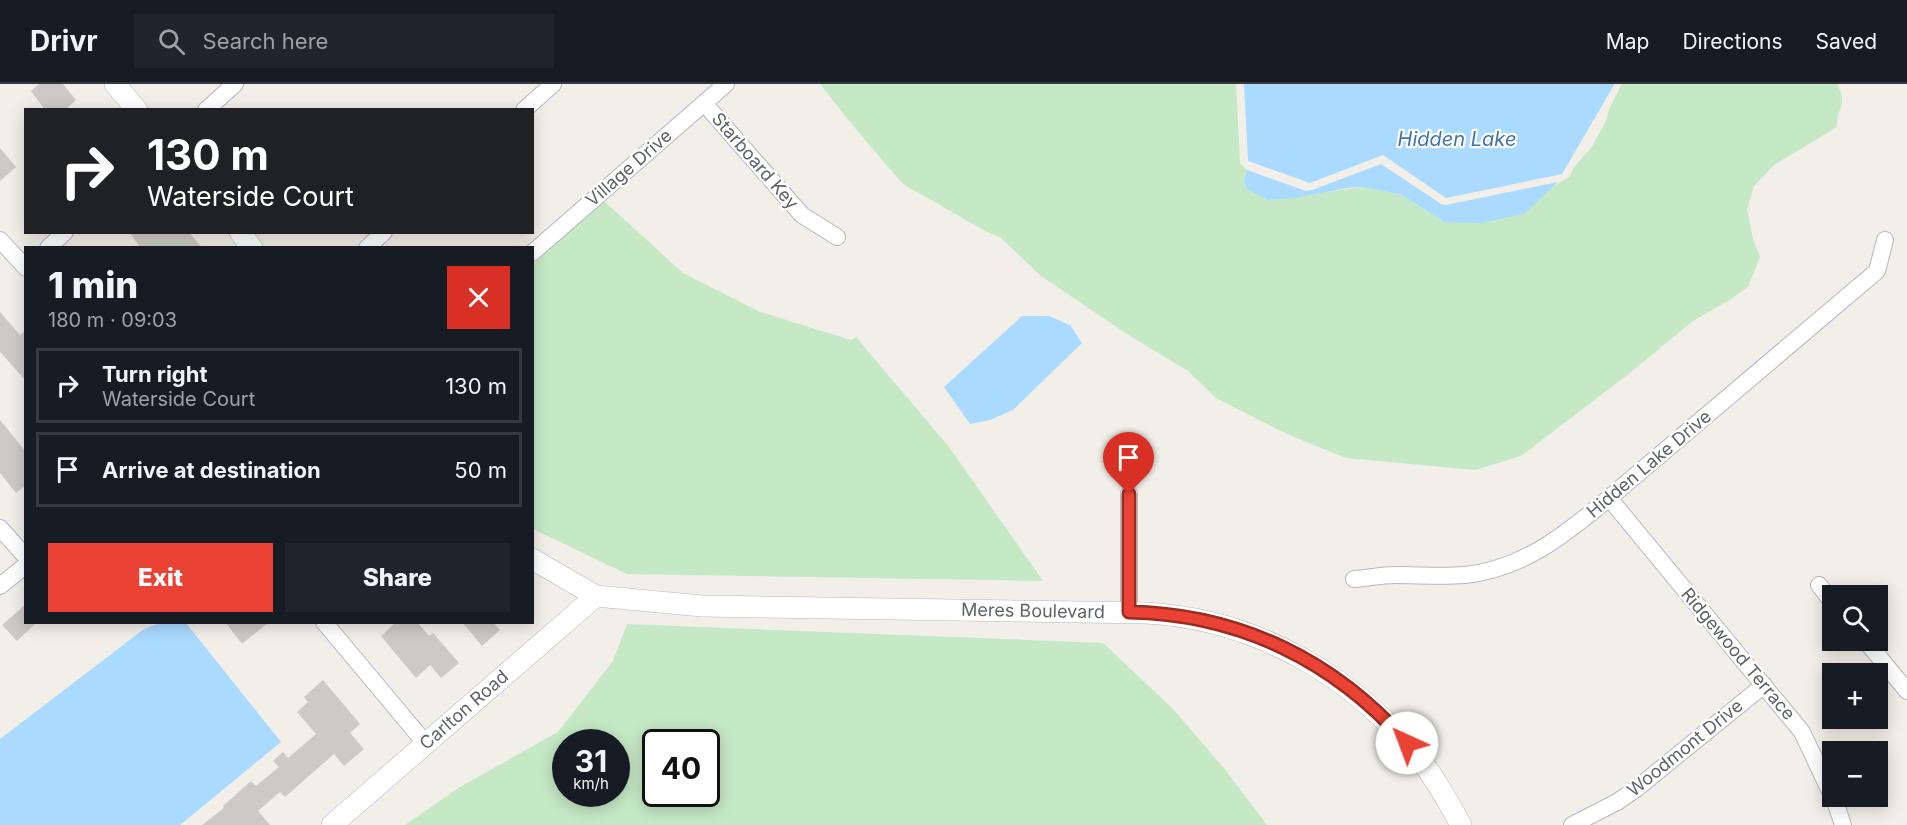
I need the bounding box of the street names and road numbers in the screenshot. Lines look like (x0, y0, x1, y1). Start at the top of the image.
street label: Starboard Key (708, 108, 803, 213)
street label: Village Drive (581, 125, 676, 211)
street label: Hidden Lake Drive (1582, 405, 1715, 522)
street label: Ridgewood Terrace (1677, 583, 1800, 724)
street label: Meres Boulevard (961, 599, 1105, 622)
street label: Carlton Road (415, 665, 512, 754)
street label: Woodmont Drive (1623, 695, 1747, 801)

